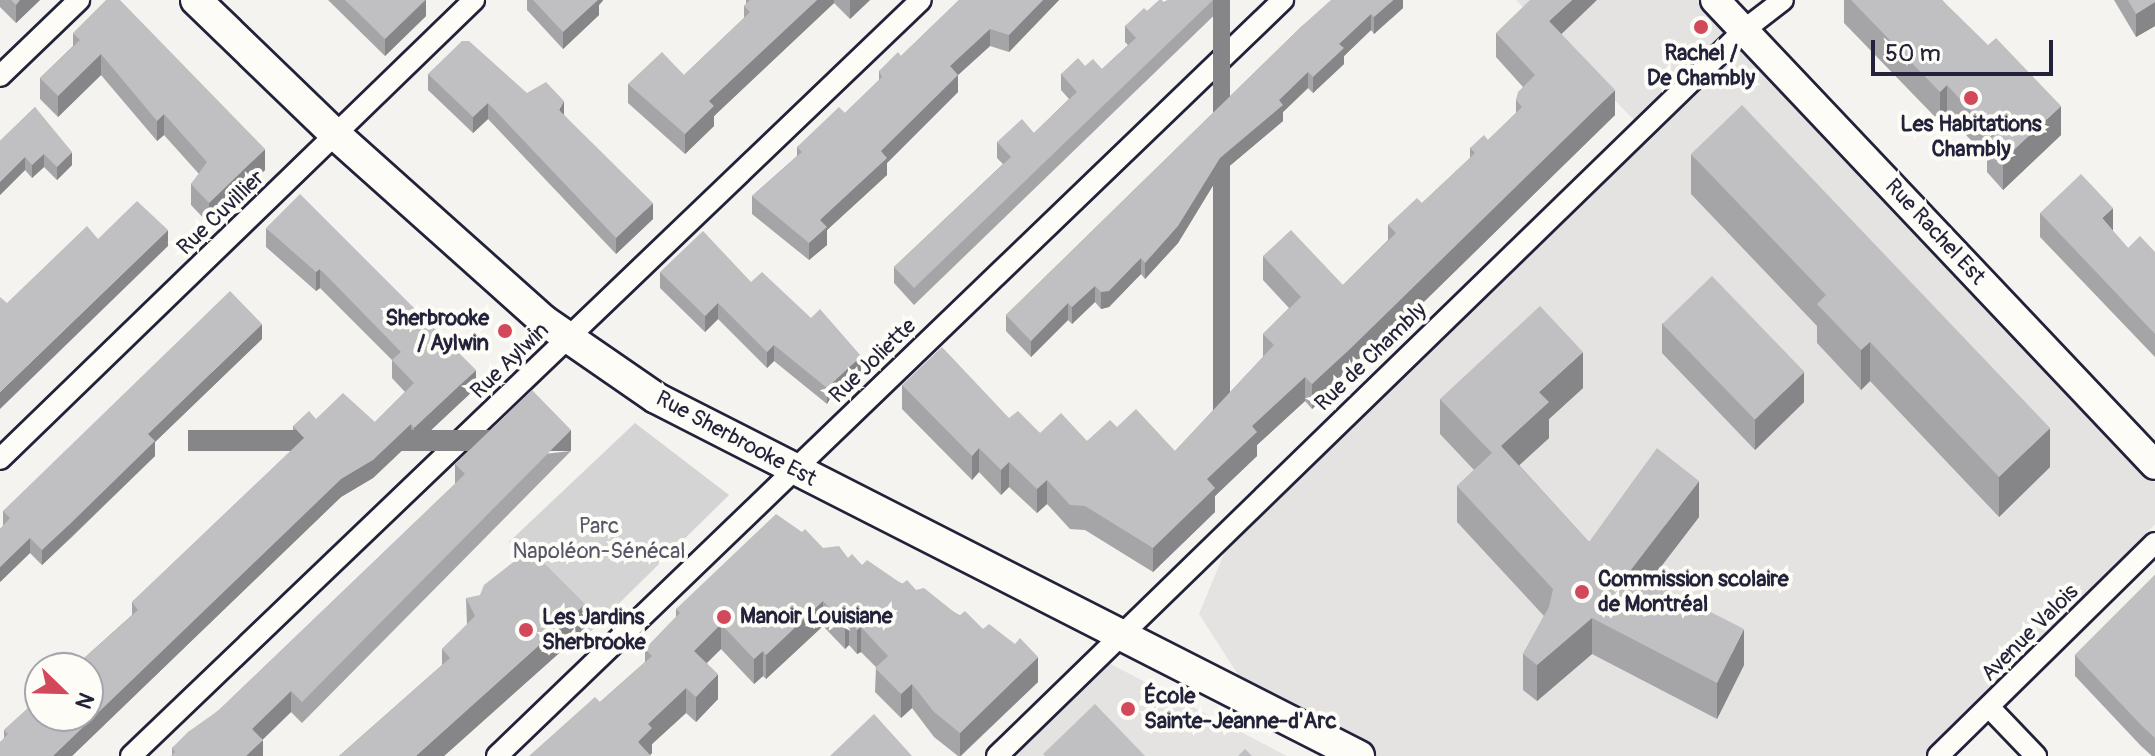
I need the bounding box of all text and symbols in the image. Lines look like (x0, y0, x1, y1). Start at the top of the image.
marker: Rachel / De Chambly (1692, 18, 1710, 36)
scale bar (1875, 24, 2057, 74)
text: 50 m (1885, 39, 1941, 68)
place label: Rachel / De Chambly (1647, 40, 1755, 92)
marker: Les Habitations Chambly (1962, 89, 1980, 107)
place label: Les Habitations Chambly (1900, 111, 2042, 162)
street label: Rue Cuvillier (172, 165, 270, 261)
street label: Rue Rachel Est (1879, 174, 1991, 290)
street label: Rue de Chambly (1310, 297, 1432, 417)
place label: Sherbrooke / Aylwin (385, 305, 489, 356)
street label: Rue Joliette (824, 313, 922, 409)
street label: Rue Aylwin (465, 317, 555, 405)
marker: Sherbrooke / Aylwin (496, 322, 514, 340)
street label: Rue Sherbrooke Est (651, 386, 821, 492)
park label: Parc Napoléon-Sénécal (513, 513, 685, 564)
place label: Commission scolaire de Montréal (1598, 566, 1789, 618)
street label: Avenue Valois (1976, 579, 2084, 687)
marker: Commission scolaire de Montréal (1573, 583, 1591, 601)
place label: Les Jardins Sherbrooke (542, 604, 646, 656)
place label: Manoir Louisiane (740, 604, 892, 630)
marker: Manoir Louisiane (715, 608, 733, 626)
marker: Les Jardins Sherbrooke (517, 621, 535, 639)
north arrow (24, 652, 104, 732)
place label: École Sainte-Jeanne-d'Arc (1144, 683, 1337, 734)
text: N (68, 688, 100, 713)
marker: École Sainte-Jeanne-d'Arc (1119, 700, 1137, 718)

